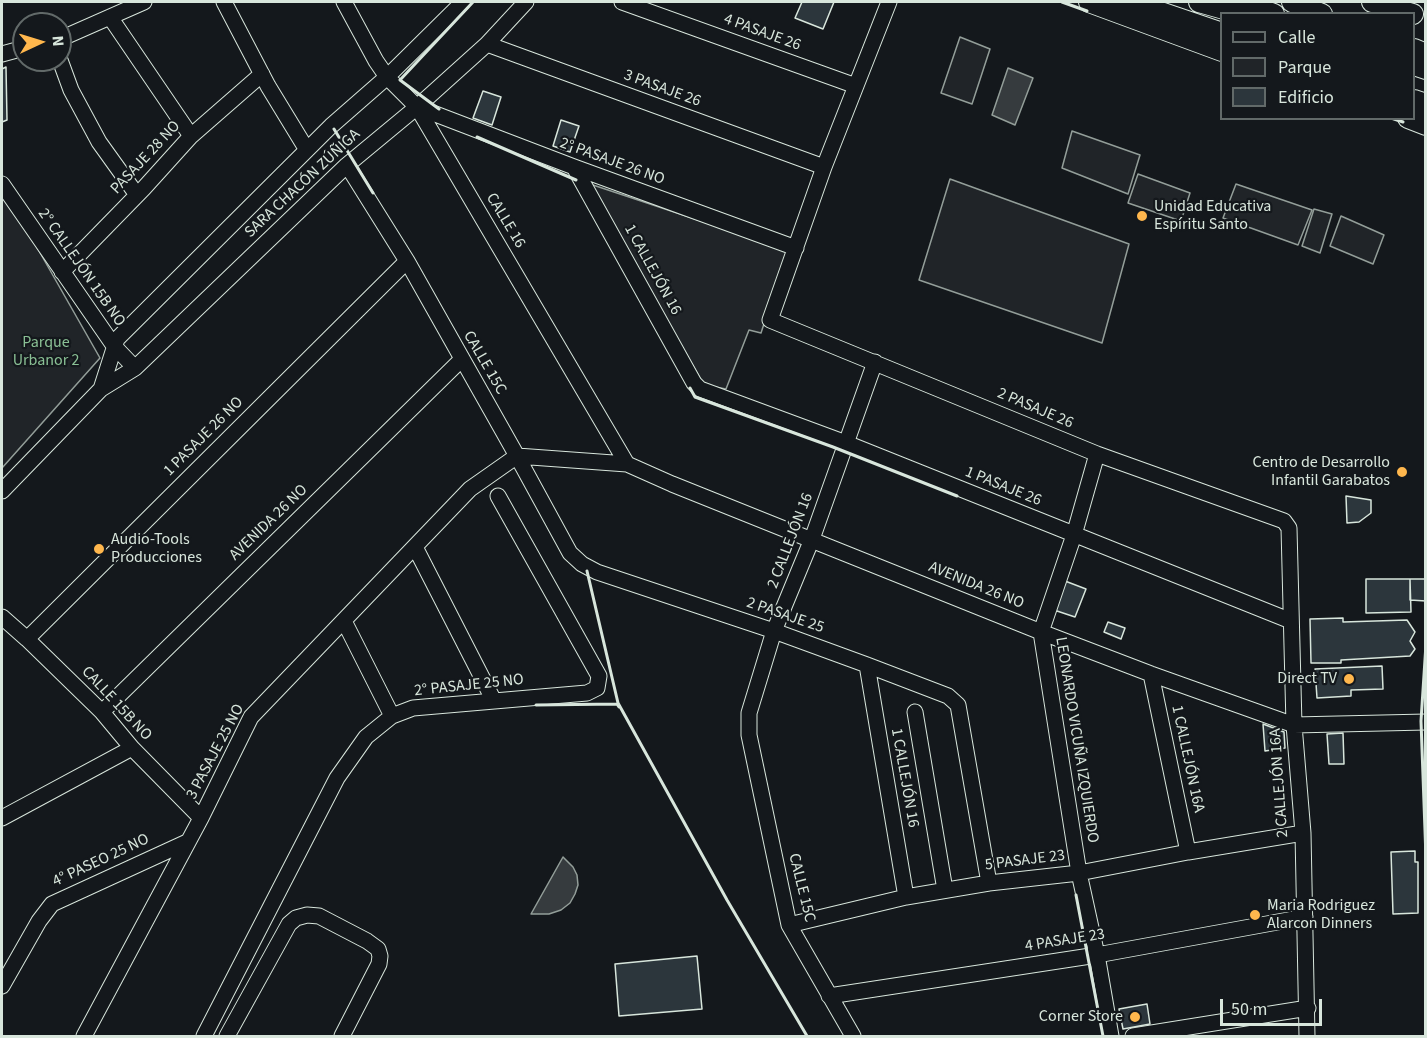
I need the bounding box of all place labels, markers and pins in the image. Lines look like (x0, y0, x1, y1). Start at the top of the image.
place label: Unidad Educativa Espíritu Santo (1154, 197, 1271, 235)
marker: Unidad Educativa Espíritu Santo (1135, 209, 1149, 223)
place label: Centro de Desarrollo Infantil Garabatos (1252, 453, 1390, 491)
marker: Centro de Desarrollo Infantil Garabatos (1395, 465, 1409, 479)
place label: Audio-Tools Producciones (111, 530, 202, 568)
marker: Audio-Tools Producciones (92, 542, 106, 556)
place label: Direct TV (1277, 669, 1337, 689)
marker: Direct TV (1342, 672, 1356, 686)
place label: Maria Rodriguez Alarcon Dinners (1267, 896, 1375, 934)
marker: Maria Rodriguez Alarcon Dinners (1248, 908, 1262, 922)
place label: Corner Store (1039, 1007, 1123, 1027)
marker: Corner Store (1128, 1010, 1142, 1024)

